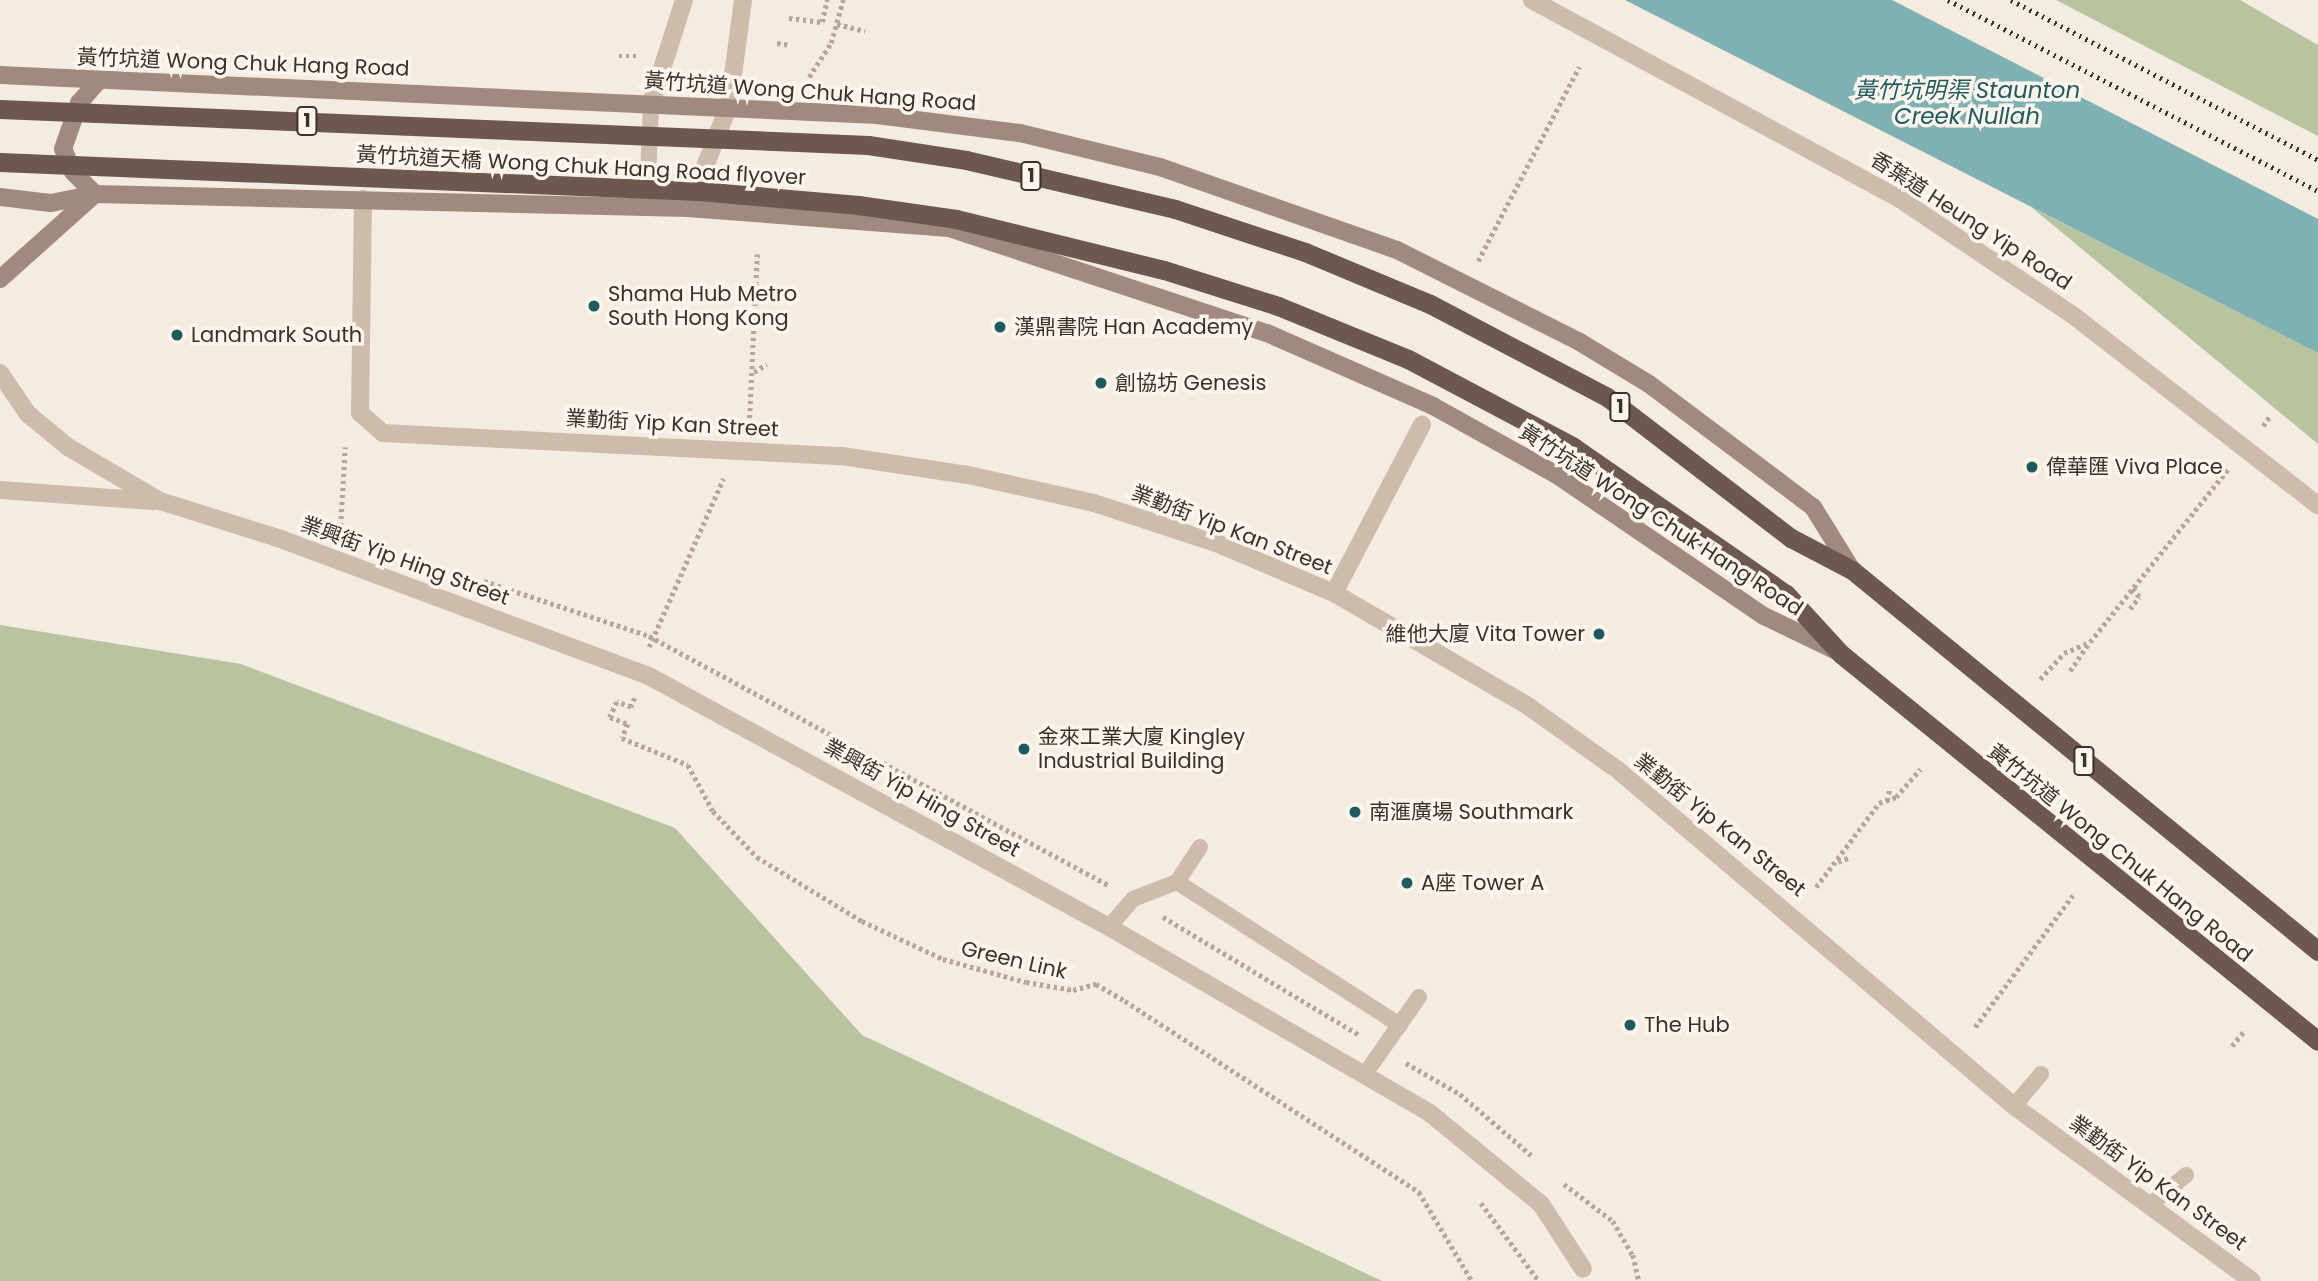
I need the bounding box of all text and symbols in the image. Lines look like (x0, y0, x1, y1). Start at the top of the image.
street label: 黃竹坑道 Wong Chuk Hang Road (76, 45, 410, 81)
street label: 黃竹坑道 Wong Chuk Hang Road (643, 68, 977, 116)
water label: 黃竹坑明渠 Staunton Creek Nullah (1854, 76, 2080, 130)
road number: 1 (295, 105, 319, 136)
street label: 黃竹坑道天橋 Wong Chuk Hang Road flyover (355, 142, 807, 190)
street label: 香葉道 Heung Yip Road (1866, 147, 2076, 295)
road number: 1 (1019, 160, 1043, 192)
place label: Shama Hub Metro South Hong Kong (608, 281, 797, 331)
marker: Shama Hub Metro South Hong Kong (586, 298, 602, 314)
place label: 漢鼎書院 Han Academy (1014, 314, 1253, 340)
marker: 漢鼎書院 Han Academy (992, 319, 1008, 335)
place label: Landmark South (191, 322, 362, 348)
marker: Landmark South (169, 327, 185, 343)
place label: 創協坊 Genesis (1115, 370, 1267, 396)
marker: 創協坊 Genesis (1093, 375, 1109, 391)
road number: 1 (1608, 392, 1632, 422)
street label: 業勤街 Yip Kan Street (565, 406, 779, 442)
street label: 黃竹坑道 Wong Chuk Hang Road (1515, 419, 1807, 621)
place label: 偉華匯 Viva Place (2046, 454, 2223, 480)
marker: 偉華匯 Viva Place (2024, 459, 2040, 475)
street label: 業勤街 Yip Kan Street (1128, 480, 1336, 580)
street label: 業興街 Yip Hing Street (297, 511, 513, 611)
place label: 維他大廈 Vita Tower (1386, 621, 1585, 647)
marker: 維他大廈 Vita Tower (1591, 626, 1607, 642)
place label: 金來工業大廈 Kingley Industrial Building (1038, 724, 1245, 774)
street label: 業興街 Yip Hing Street (820, 734, 1024, 862)
street label: 黃竹坑道 Wong Chuk Hang Road (1983, 738, 2257, 968)
marker: 金來工業大廈 Kingley Industrial Building (1016, 741, 1032, 757)
road number: 1 (2072, 746, 2096, 776)
street label: 業勤街 Yip Kan Street (1629, 748, 1811, 902)
place label: 南滙廣場 Southmark (1369, 799, 1573, 825)
marker: 南滙廣場 Southmark (1347, 804, 1363, 820)
place label: A座 Tower A (1421, 870, 1544, 896)
marker: A座 Tower A (1399, 875, 1415, 891)
street label: Green Link (959, 936, 1069, 984)
place label: The Hub (1644, 1012, 1730, 1038)
marker: The Hub (1622, 1017, 1638, 1033)
street label: 業勤街 Yip Kan Street (2064, 1110, 2252, 1256)

